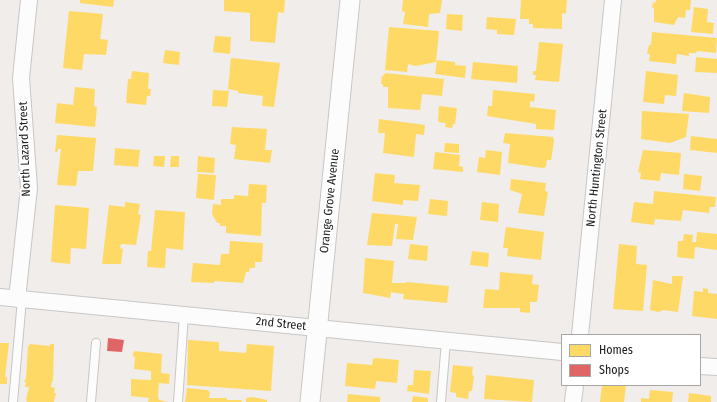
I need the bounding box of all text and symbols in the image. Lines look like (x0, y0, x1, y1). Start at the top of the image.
street label: North Lazard Street (16, 101, 34, 197)
street label: North Huntington Street (584, 108, 610, 228)
street label: Orange Grove Avenue (317, 148, 343, 254)
street label: 2nd Street (255, 314, 307, 334)
legend (561, 334, 701, 386)
text: Homes (599, 343, 633, 357)
text: Shops (599, 363, 629, 377)

